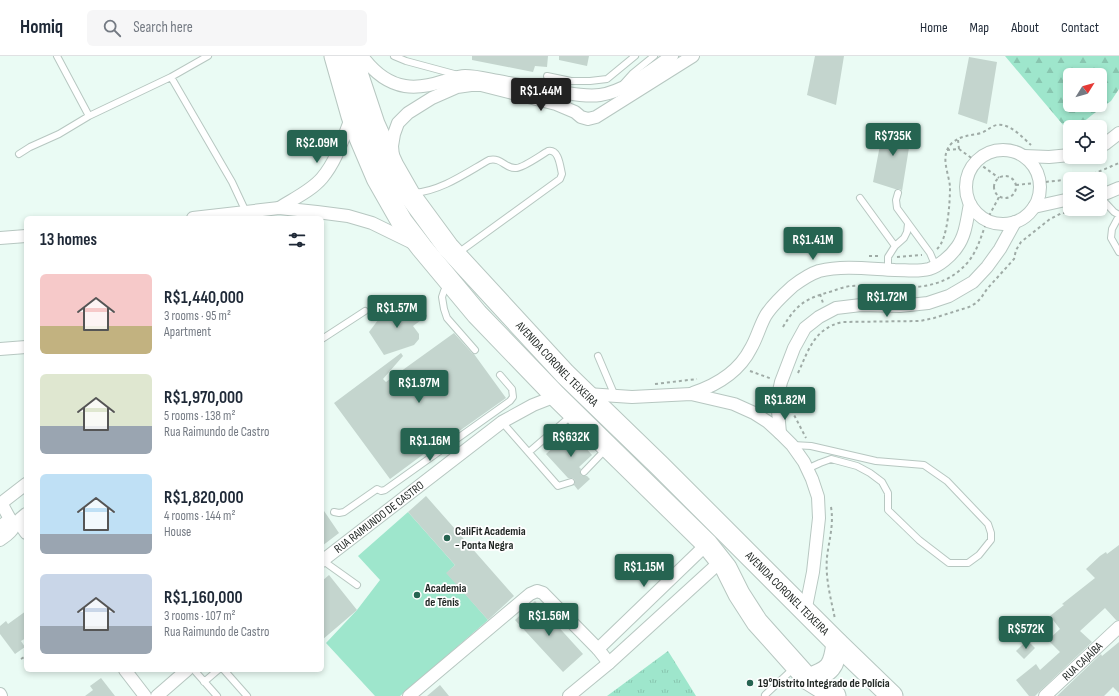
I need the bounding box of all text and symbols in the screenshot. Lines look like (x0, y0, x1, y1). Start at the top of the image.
search box (87, 10, 367, 46)
text: Homiq (20, 16, 63, 39)
icon: search (101, 17, 123, 39)
text: Search here (133, 18, 193, 37)
text: Home (920, 19, 948, 36)
text: Map (970, 19, 989, 36)
text: About (1011, 19, 1039, 36)
text: Contact (1061, 19, 1099, 36)
north arrow (1063, 68, 1107, 112)
map controls (1063, 68, 1107, 216)
pin: R$1.44M (504, 78, 578, 112)
text: R$1.44M (520, 83, 562, 99)
button: locate (1063, 120, 1107, 164)
pin: R$735K (860, 123, 926, 157)
text: R$735K (875, 128, 911, 144)
pin: R$2.09M (280, 130, 354, 164)
text: R$2.09M (296, 135, 338, 151)
button: layers (1063, 172, 1107, 216)
pin: R$1.41M (776, 227, 850, 261)
icon: filters (286, 229, 308, 251)
text: 13 homes (40, 230, 97, 250)
text: R$1.41M (793, 232, 833, 248)
pin: R$1.72M (850, 284, 924, 318)
text: R$1,440,000 (164, 288, 244, 308)
text: R$1.72M (867, 289, 907, 305)
icon: home (72, 290, 120, 338)
pin: R$1.57M (360, 295, 434, 329)
text: R$1.57M (377, 300, 417, 316)
text: 3 rooms · 95 m² (164, 308, 231, 324)
street label: AVENIDA CORONEL TEIXEIRA (512, 318, 602, 411)
text: Apartment (164, 324, 211, 340)
pin: R$1.97M (382, 370, 456, 404)
text: R$1.97M (398, 375, 440, 391)
pin: R$1.82M (748, 387, 822, 421)
text: R$1,970,000 (164, 388, 243, 408)
icon: home (72, 390, 120, 438)
text: R$1.82M (764, 392, 806, 408)
text: 5 rooms · 138 m² (164, 408, 235, 424)
text: Rua Raimundo de Castro (164, 424, 269, 440)
pin: R$632K (538, 424, 604, 458)
pin: R$1.16M (393, 428, 467, 462)
text: R$632K (552, 429, 590, 445)
text: R$1.16M (410, 433, 450, 449)
street label: RUA RAIMUNDO DE CASTRO (331, 478, 427, 557)
text: R$1,820,000 (164, 488, 244, 508)
icon: home (72, 490, 120, 538)
text: 4 rooms · 144 m² (164, 508, 235, 524)
text: House (164, 524, 191, 540)
place label: CaliFit Academia - Ponta Negra (455, 524, 526, 553)
marker: CaliFit Academia - Ponta Negra (442, 533, 452, 543)
street label: AVENIDA CORONEL TEIXEIRA (741, 548, 833, 639)
pin: R$1.15M (607, 554, 681, 588)
text: R$1.15M (624, 559, 664, 575)
place label: Academia de Tênis (424, 581, 466, 610)
text: R$1,160,000 (164, 588, 243, 608)
icon: home (72, 590, 120, 638)
marker: Academia de Tênis (412, 590, 422, 600)
pin: R$1.56M (512, 603, 586, 637)
text: 3 rooms · 107 m² (164, 608, 236, 624)
text: R$1.56M (528, 608, 570, 624)
pin: R$572K (993, 616, 1059, 650)
text: R$572K (1008, 621, 1044, 637)
text: Rua Raimundo de Castro (164, 624, 269, 640)
street label: RUA CAJAÍBA (1059, 638, 1107, 684)
place label: 19°Distrito Integrado de Polícia (758, 676, 890, 691)
marker: 19°Distrito Integrado de Polícia (745, 678, 755, 688)

